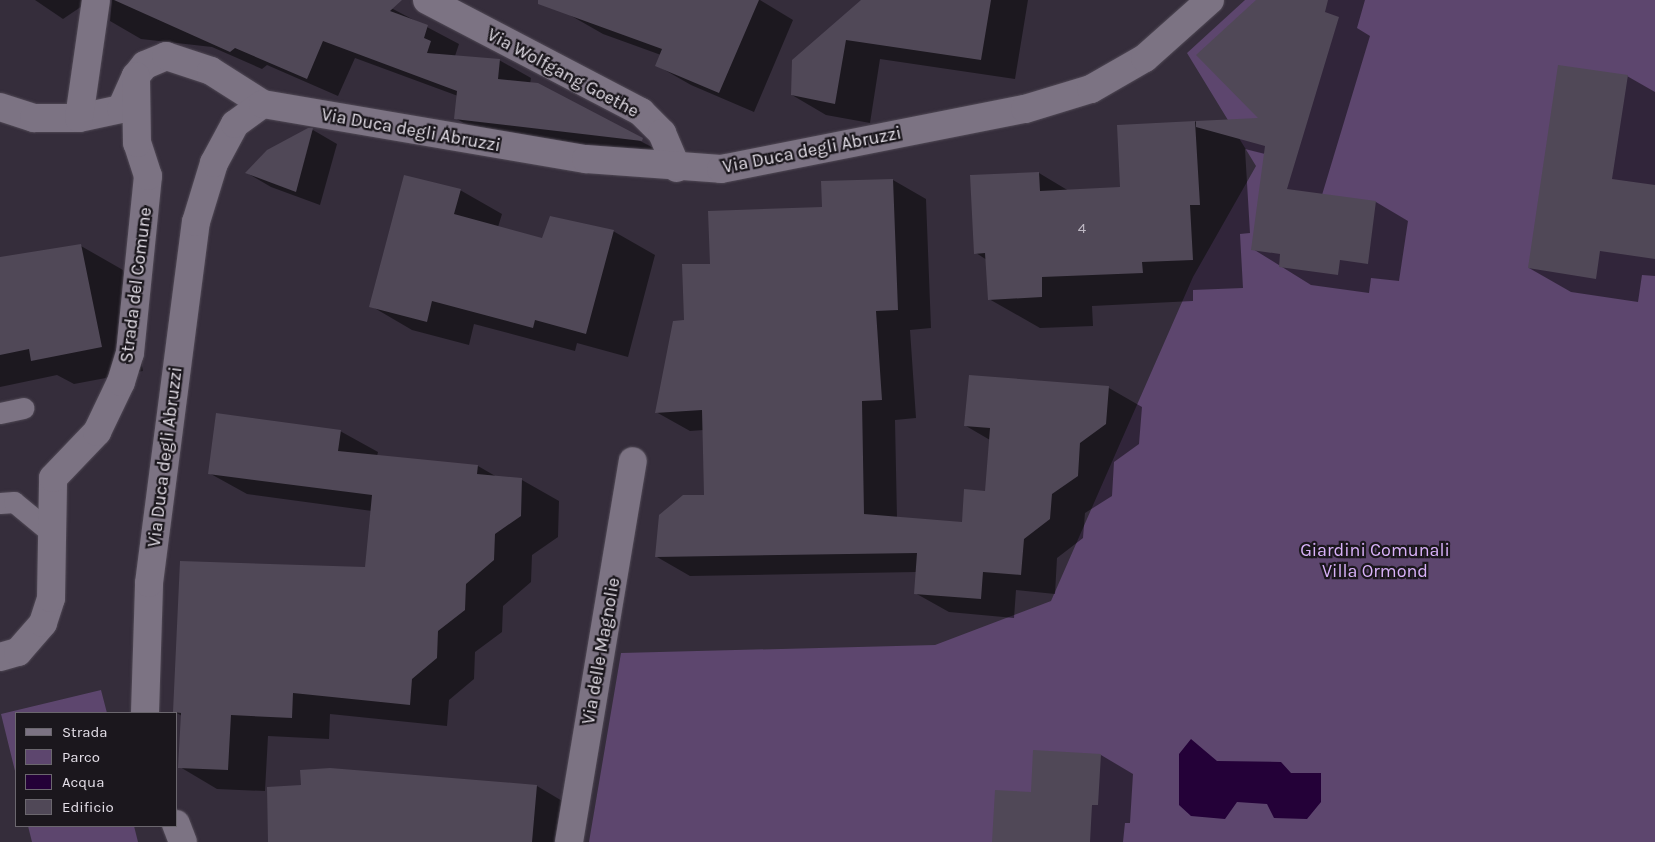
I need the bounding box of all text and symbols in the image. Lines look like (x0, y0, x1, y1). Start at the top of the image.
street label: Via Wolfgang Goethe (483, 24, 643, 122)
street label: Via Duca degli Abruzzi (320, 104, 502, 156)
street label: Via Duca degli Abruzzi (721, 122, 903, 178)
street label: Strada del Comune (116, 206, 156, 364)
house number: 4 (1078, 220, 1086, 238)
street label: Via Duca degli Abruzzi (143, 366, 187, 548)
park label: Giardini Comunali Villa Ormond (1300, 540, 1450, 582)
street label: Via delle Magnolie (577, 576, 625, 726)
legend (15, 712, 178, 827)
text: Strada (62, 723, 108, 741)
text: Parco (62, 748, 100, 766)
text: Acqua (62, 773, 104, 791)
text: Edificio (62, 798, 114, 816)

